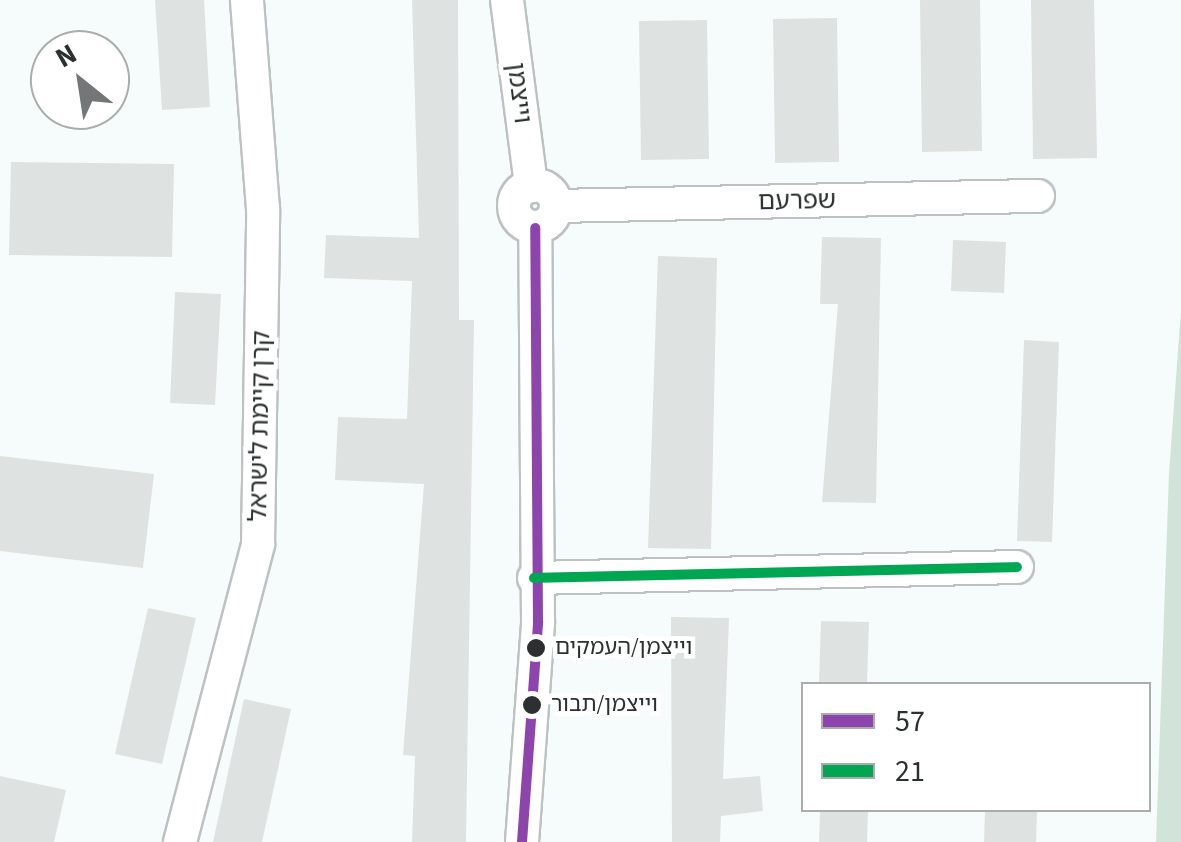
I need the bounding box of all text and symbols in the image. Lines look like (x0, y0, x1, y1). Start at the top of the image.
north arrow (30, 30, 130, 130)
text: N (48, 34, 84, 78)
street label: וייצמן (500, 61, 538, 125)
street label: שפרעם (758, 185, 836, 217)
street label: קרן קיימת לישראל (243, 330, 277, 522)
place label: וייצמן/העמקים (555, 635, 692, 661)
marker: וייצמן/העמקים (526, 638, 546, 658)
legend (801, 682, 1151, 812)
place label: וייצמן/תבור (551, 692, 658, 718)
marker: וייצמן/תבור (522, 695, 542, 715)
text: 57 (895, 700, 925, 743)
text: 21 (895, 750, 925, 793)

